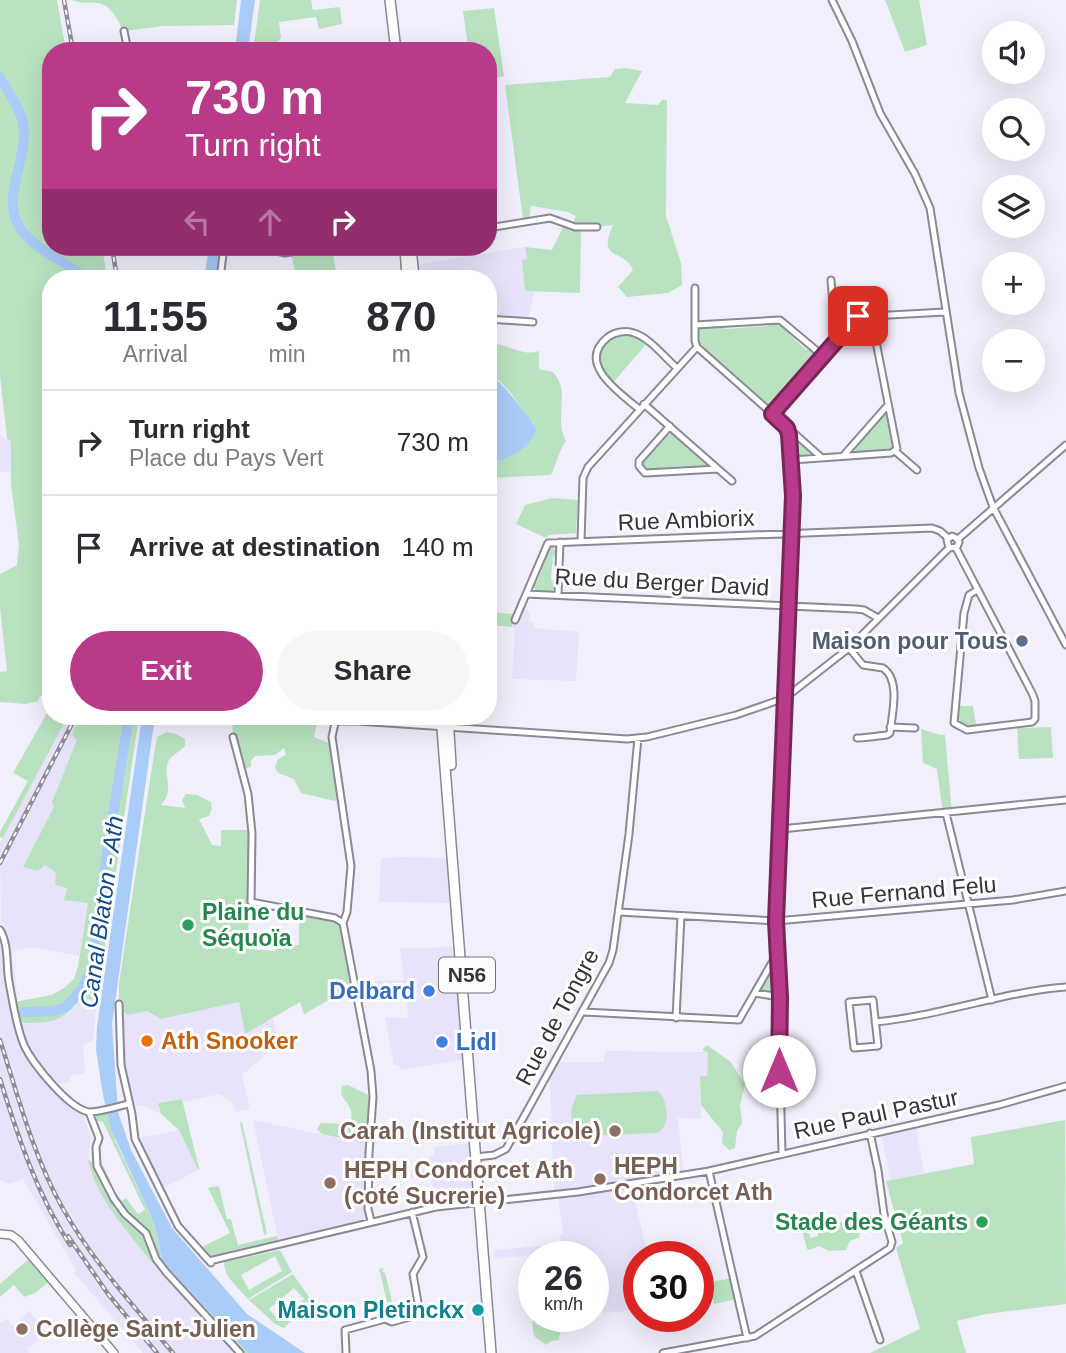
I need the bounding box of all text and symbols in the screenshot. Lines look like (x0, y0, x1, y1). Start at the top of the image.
map controls (982, 21, 1045, 392)
button: sound (982, 21, 1045, 84)
icon: right (70, 70, 161, 161)
text: 730 m (185, 70, 324, 124)
button: search (982, 98, 1045, 161)
text: Turn right (185, 127, 321, 163)
button: layers (982, 175, 1045, 238)
icon: left (178, 203, 216, 241)
icon: ahead (251, 203, 289, 241)
icon: right (324, 203, 362, 241)
button: + (982, 252, 1045, 315)
pin (828, 286, 888, 346)
text: 11:55 (103, 293, 208, 340)
text: 3 (275, 293, 299, 340)
text: 870 (366, 293, 436, 340)
icon: arrive (839, 297, 877, 335)
button: − (982, 329, 1045, 392)
text: Arrival (123, 341, 188, 367)
text: min (268, 341, 306, 367)
text: m (392, 341, 411, 367)
text: Turn right (129, 414, 250, 444)
icon: right (70, 424, 108, 462)
text: 730 m (397, 427, 469, 457)
text: Place du Pays Vert (129, 445, 323, 471)
street label: Rue Ambiorix (617, 505, 755, 535)
icon: arrive (70, 529, 108, 567)
text: Arrive at destination (129, 532, 380, 562)
text: 140 m (401, 532, 474, 562)
street label: Rue du Berger David (554, 563, 770, 601)
place label: Maison pour Tous (812, 628, 1008, 654)
button: Exit (70, 631, 263, 711)
button: Share (277, 631, 469, 711)
marker: Maison pour Tous (1014, 633, 1030, 649)
water label: Canal Blaton - Ath (75, 814, 128, 1010)
street label: Rue Fernand Felu (811, 871, 997, 913)
place label: Plaine du Séquoïa (202, 899, 304, 951)
marker: Plaine du Séquoïa (180, 917, 196, 933)
street label: Rue de Tongre (510, 944, 604, 1090)
road number: N56 (439, 958, 495, 992)
place label: Delbard (329, 978, 415, 1004)
marker: Delbard (421, 983, 437, 999)
place label: Ath Snooker (161, 1028, 298, 1054)
place label: Lidl (456, 1029, 497, 1055)
marker: Ath Snooker (139, 1033, 155, 1049)
marker: Lidl (434, 1034, 450, 1050)
position arrow (742, 1034, 816, 1108)
street label: Rue Paul Pastur (791, 1084, 961, 1144)
place label: Carah (Institut Agricole) (340, 1118, 601, 1144)
marker: Carah (Institut Agricole) (607, 1123, 623, 1139)
place label: HEPH Condorcet Ath (614, 1153, 773, 1205)
place label: HEPH Condorcet Ath (coté Sucrerie) (344, 1157, 573, 1209)
marker: HEPH Condorcet Ath (592, 1171, 608, 1187)
marker: HEPH Condorcet Ath (coté Sucrerie) (322, 1175, 338, 1191)
place label: Stade des Géants (775, 1209, 968, 1235)
marker: Stade des Géants (974, 1214, 990, 1230)
speed limit sign: 30 (623, 1241, 714, 1332)
text: 26 (544, 1258, 583, 1297)
text: km/h (544, 1294, 583, 1314)
place label: Maison Pletinckx (277, 1297, 464, 1323)
marker: Maison Pletinckx (470, 1302, 486, 1318)
place label: Collège Saint-Julien (36, 1316, 256, 1342)
marker: Collège Saint-Julien (14, 1321, 30, 1337)

